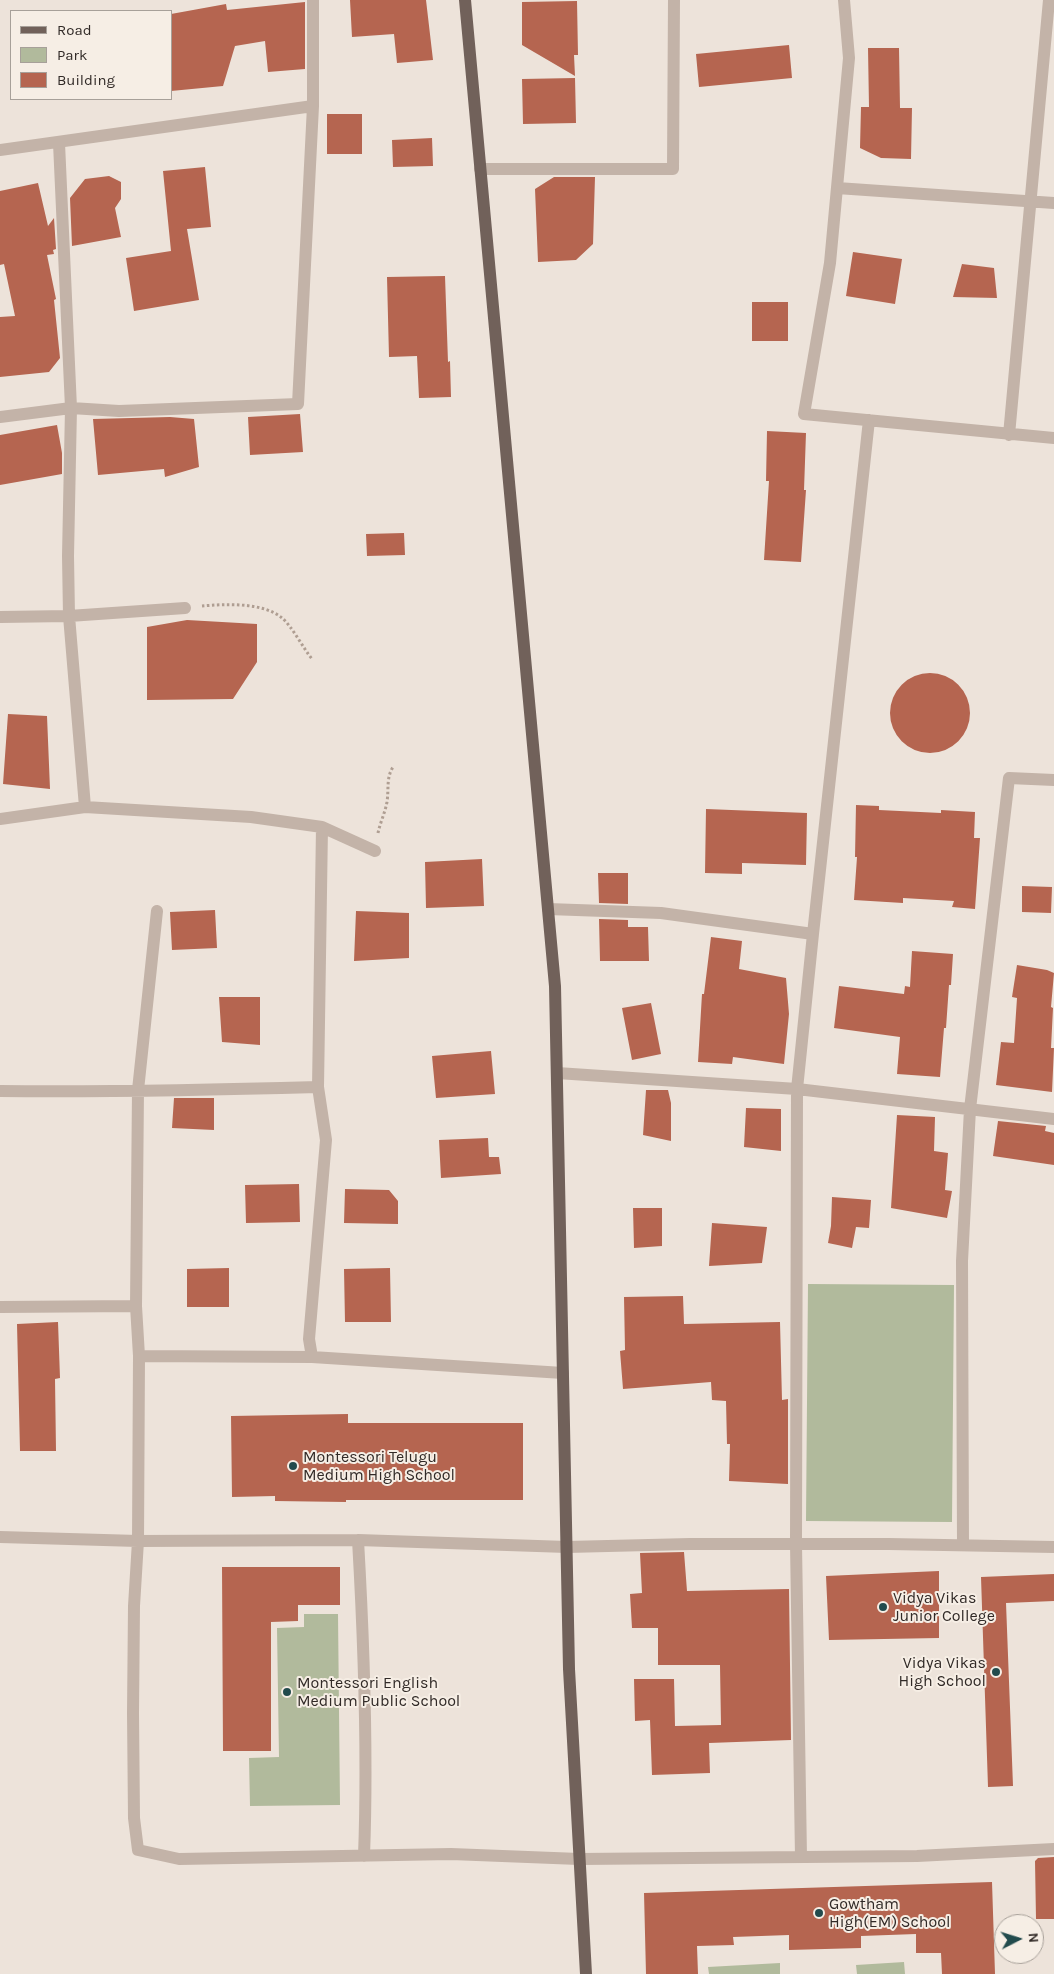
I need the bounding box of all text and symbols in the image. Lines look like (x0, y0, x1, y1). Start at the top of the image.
legend (10, 10, 172, 100)
text: Road (57, 21, 92, 39)
text: Park (57, 46, 87, 64)
text: Building (57, 71, 115, 89)
place label: Montessori Telugu Medium High School (303, 1447, 455, 1485)
marker: Montessori Telugu Medium High School (287, 1460, 299, 1472)
place label: Vidya Vikas Junior College (893, 1588, 995, 1626)
marker: Vidya Vikas Junior College (877, 1601, 889, 1613)
place label: Vidya Vikas High School (898, 1653, 986, 1691)
marker: Vidya Vikas High School (990, 1666, 1002, 1678)
place label: Montessori English Medium Public School (297, 1673, 460, 1711)
marker: Montessori English Medium Public School (281, 1686, 293, 1698)
place label: Gowtham High(EM) School (829, 1894, 950, 1932)
marker: Gowtham High(EM) School (813, 1907, 825, 1919)
north arrow (994, 1914, 1044, 1964)
text: N (1025, 1932, 1042, 1943)

